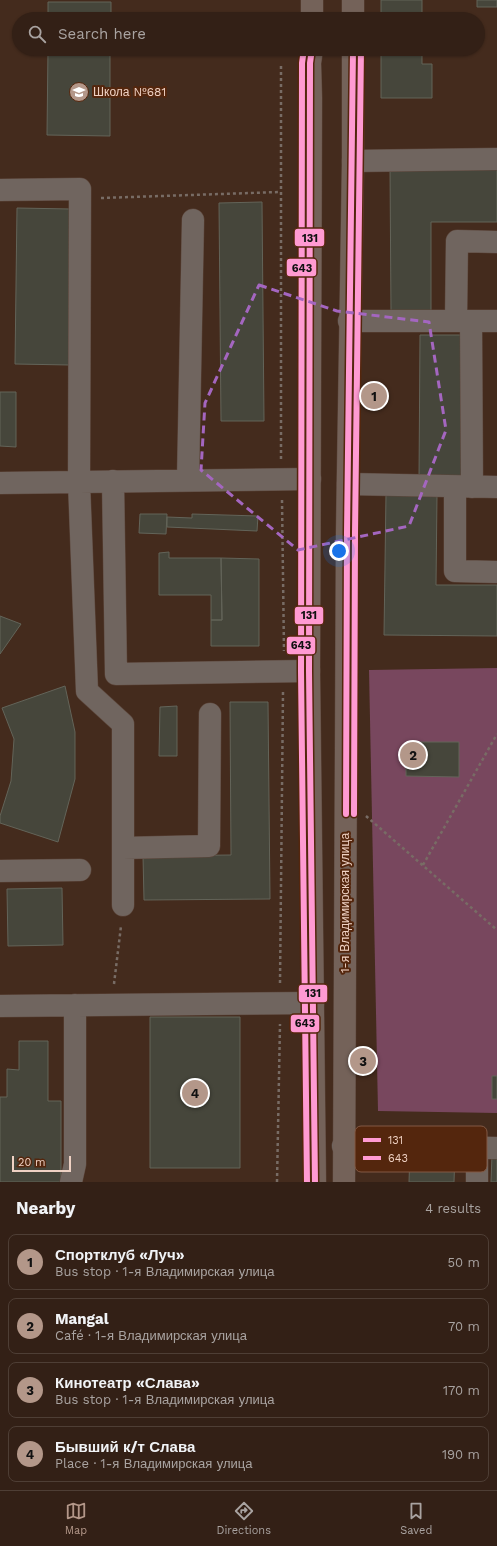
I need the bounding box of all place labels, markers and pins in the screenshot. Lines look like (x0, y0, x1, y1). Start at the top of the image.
school or university icon: Школа №681 (68, 81, 90, 103)
place label: Школа №681 (93, 85, 166, 99)
pin: 1 (361, 381, 387, 411)
pin: 2 (400, 740, 426, 770)
pin: 3 (350, 1046, 376, 1076)
pin: 4 (182, 1078, 208, 1108)

